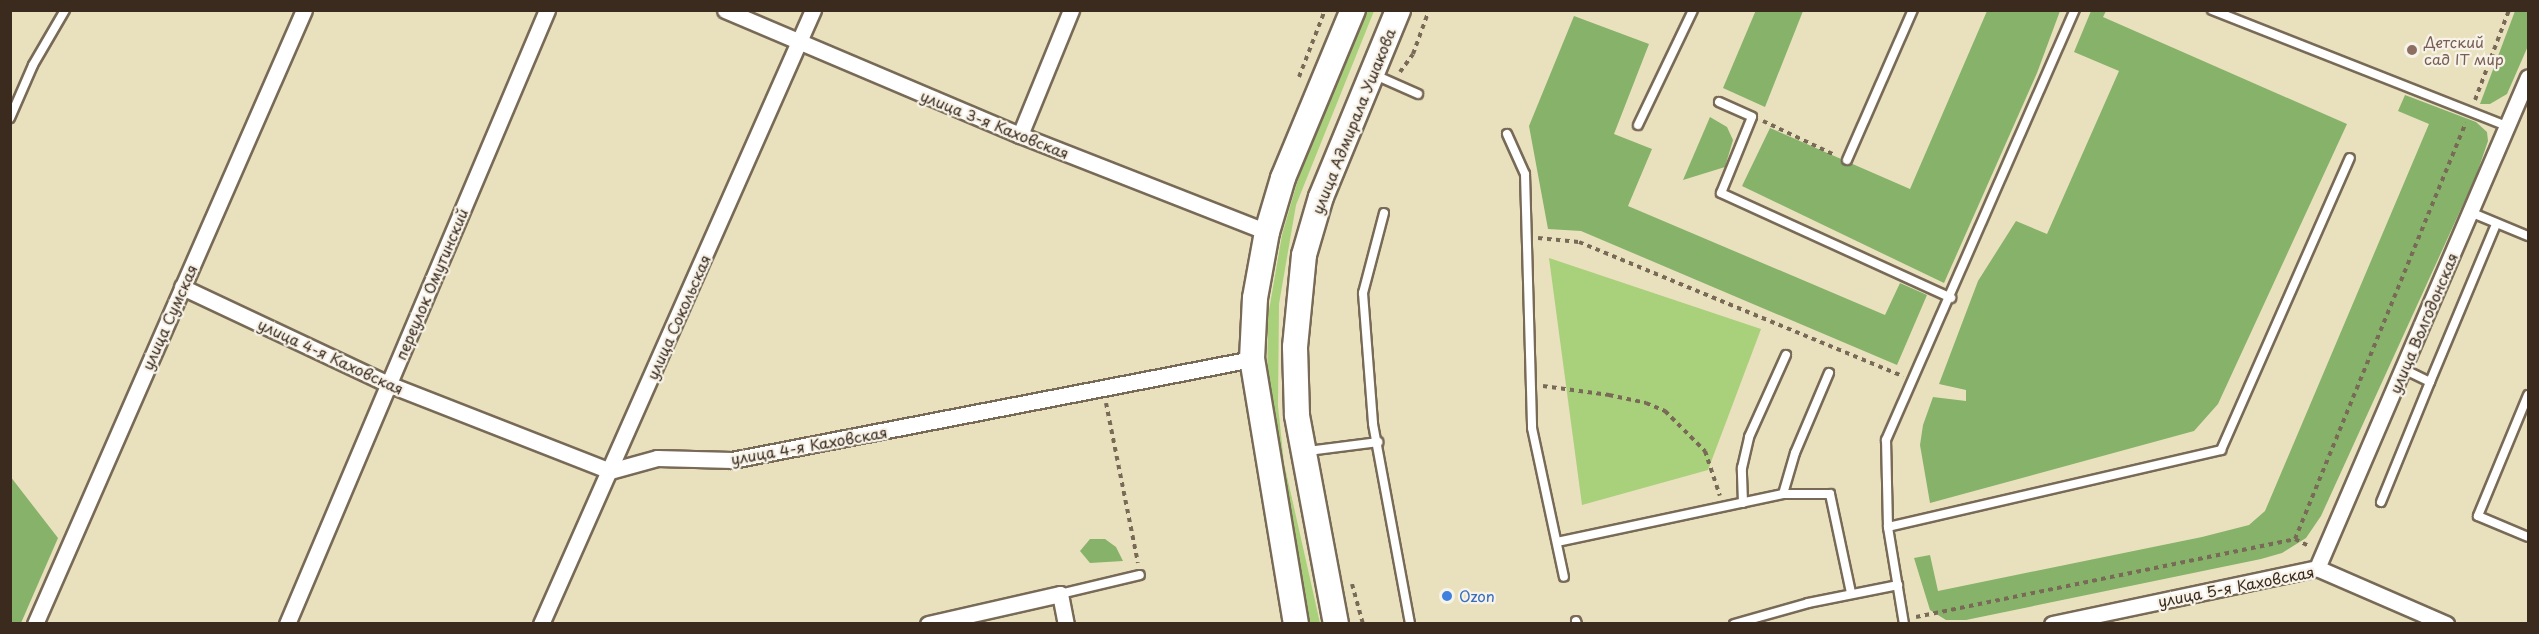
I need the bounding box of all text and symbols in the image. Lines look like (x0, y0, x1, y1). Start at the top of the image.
street label: улица Адмирала Ушакова (1307, 25, 1399, 217)
place label: Детский сад IT мир (2424, 32, 2504, 67)
marker: Детский сад IT мир (2405, 43, 2419, 57)
street label: улица 3-я Каховская (918, 86, 1072, 162)
street label: переулок Омутинский (391, 205, 471, 363)
street label: улица Волгодонская (2385, 250, 2461, 396)
street label: улица Сокольская (642, 251, 714, 383)
street label: улица Сумская (138, 261, 200, 373)
street label: улица 4-я Каховская (255, 314, 407, 398)
street label: улица 4-я Каховская (729, 422, 889, 468)
street label: улица 5-я Каховская (2157, 562, 2315, 610)
place label: Ozon (1459, 587, 1495, 605)
marker: Ozon (1440, 589, 1454, 603)

